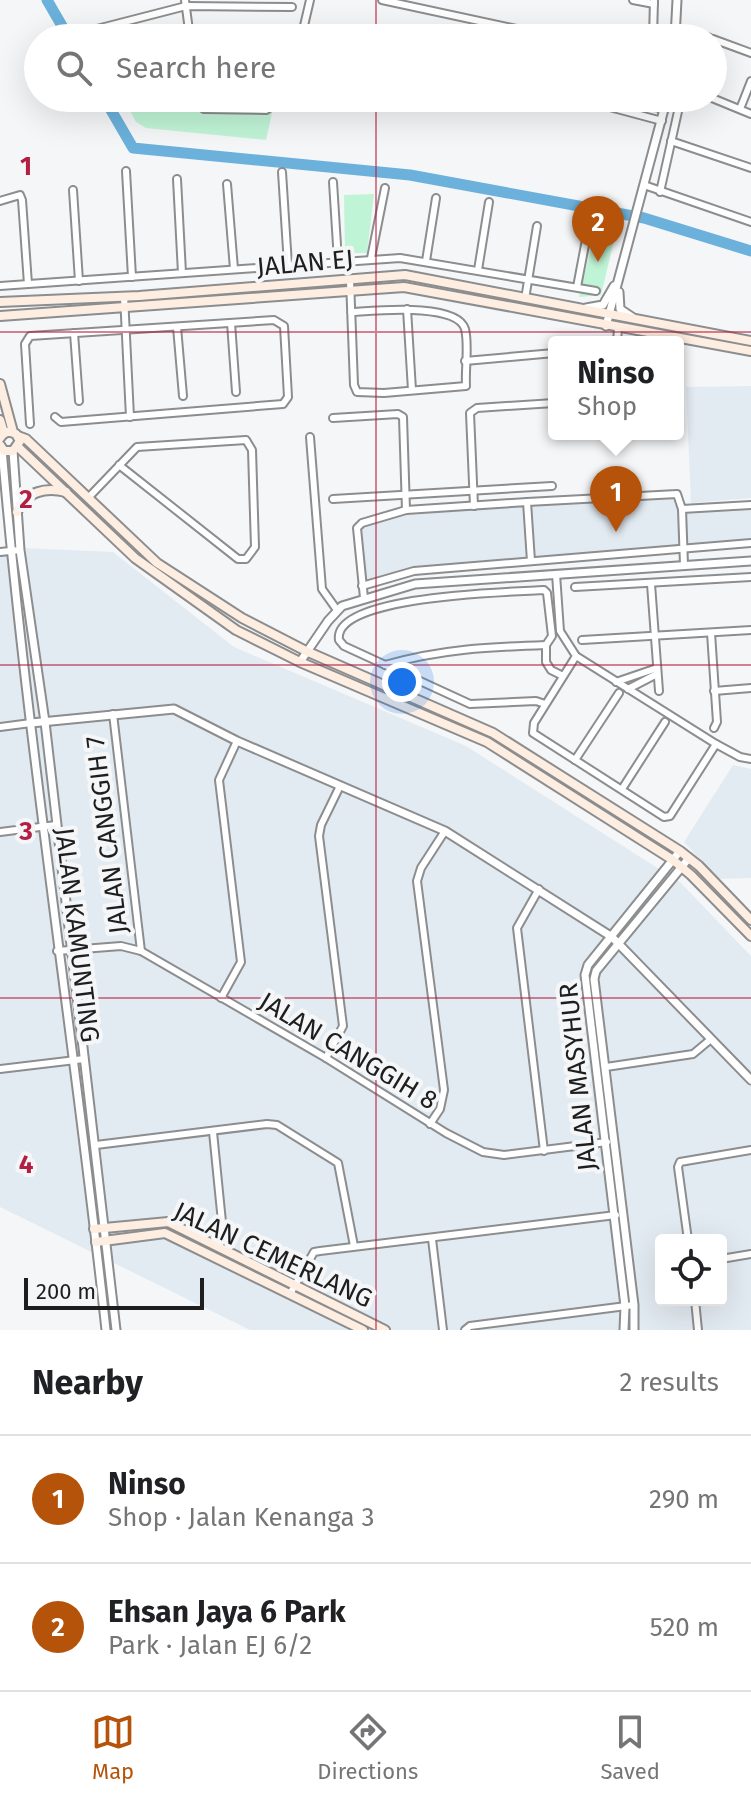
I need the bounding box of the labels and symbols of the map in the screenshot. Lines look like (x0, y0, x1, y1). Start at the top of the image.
text: 1 (20, 151, 32, 182)
pin: 2 (572, 196, 624, 262)
street label: JALAN EJ (255, 243, 355, 283)
pin: 1 (590, 466, 642, 532)
text: 2 (19, 484, 33, 515)
your location (382, 662, 422, 702)
street label: JALAN CANGGIH 7 (79, 734, 135, 936)
text: 3 (18, 816, 33, 847)
street label: JALAN KAMUNTING (48, 826, 106, 1044)
street label: JALAN MASYHUR (553, 981, 603, 1173)
street label: JALAN CANGGIH 8 (253, 986, 443, 1116)
text: 4 (19, 1149, 34, 1180)
street label: JALAN CEMERLANG (169, 1195, 377, 1315)
scale bar (24, 1274, 204, 1310)

